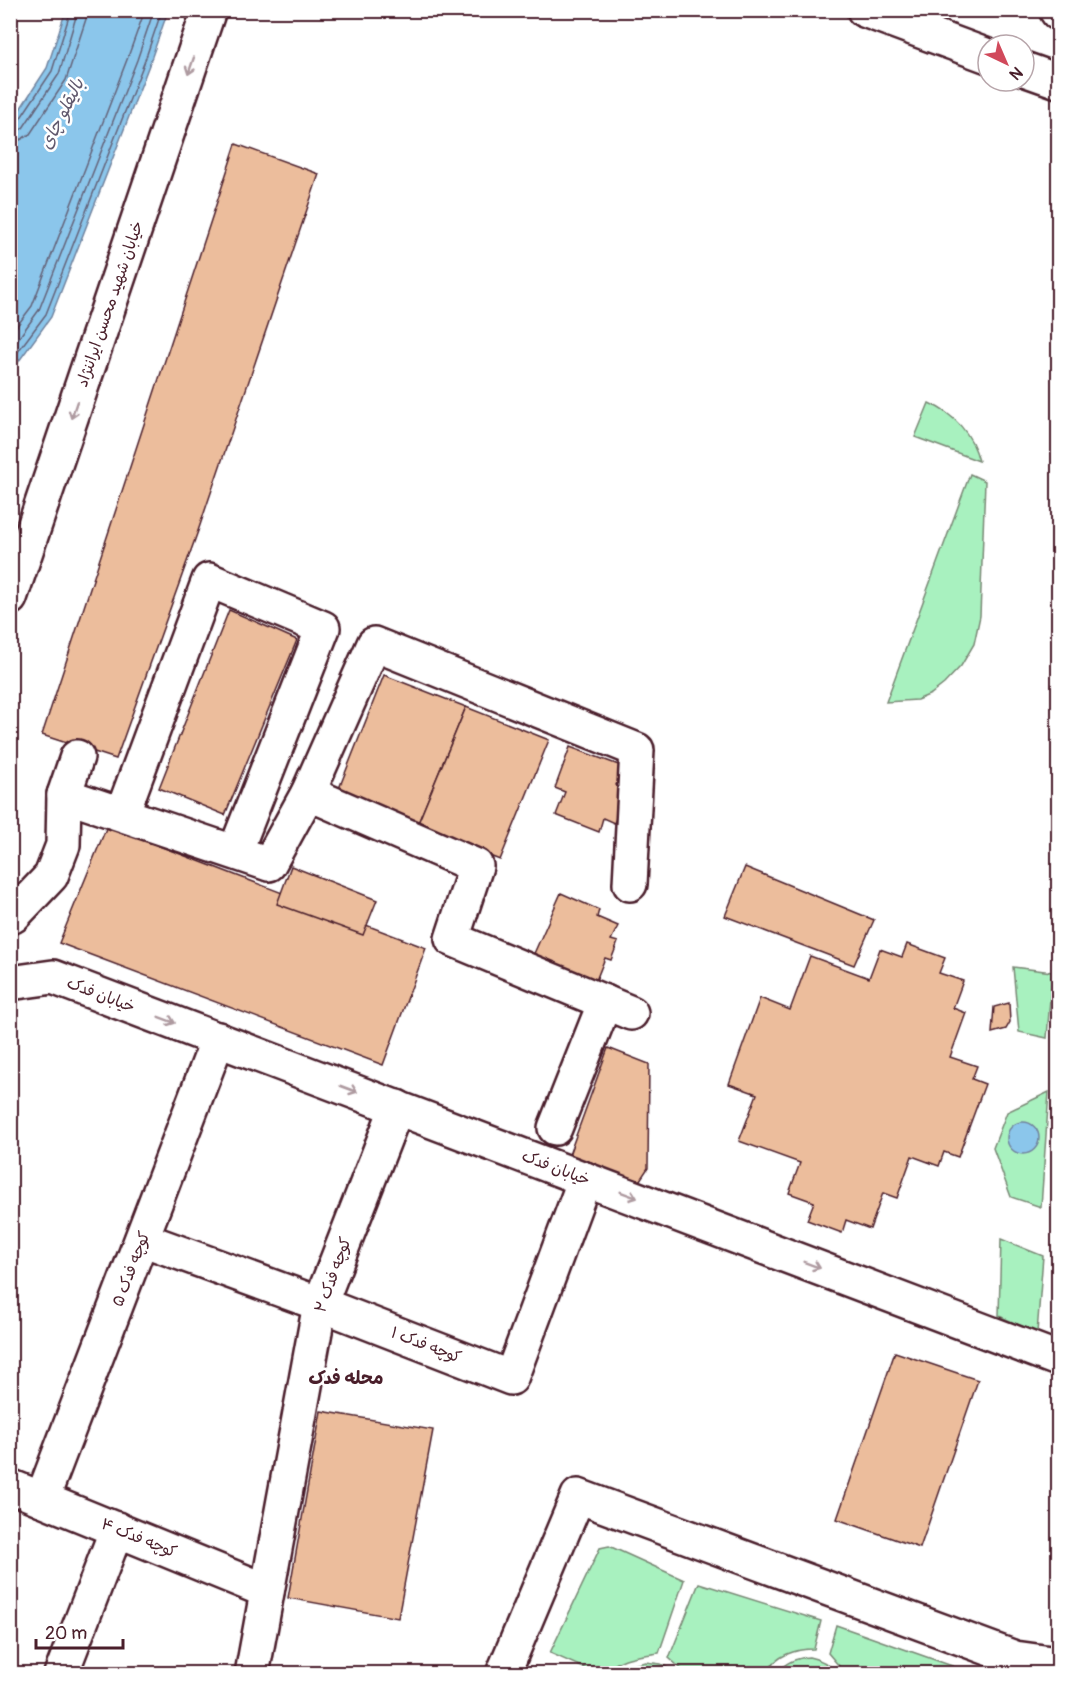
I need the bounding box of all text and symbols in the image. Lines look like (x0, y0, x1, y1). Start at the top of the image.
north arrow (976, 33, 1036, 93)
one-way arrow (184, 56, 195, 75)
text: N (1005, 62, 1027, 84)
water label: بالیقلو چای (34, 74, 90, 153)
street label: خیابان شهید محسن ایراننژاد (72, 218, 148, 390)
one-way arrow (68, 400, 79, 419)
street label: خیابان فدک (64, 973, 138, 1017)
one-way arrow (157, 1015, 175, 1026)
one-way arrow (339, 1084, 358, 1095)
street label: خیابان فدک (519, 1146, 593, 1190)
one-way arrow (619, 1191, 638, 1202)
street label: کوچه فدک ۵ (107, 1228, 155, 1310)
street label: کوچه فدک ۲ (310, 1234, 356, 1315)
one-way arrow (802, 1260, 820, 1271)
street label: کوچه فدک ۱ (388, 1322, 464, 1368)
district label: محله فدک (309, 1367, 383, 1390)
street label: کوچه فدک ۴ (98, 1514, 180, 1562)
scale bar (36, 1612, 123, 1650)
text: 20 m (45, 1622, 87, 1645)

